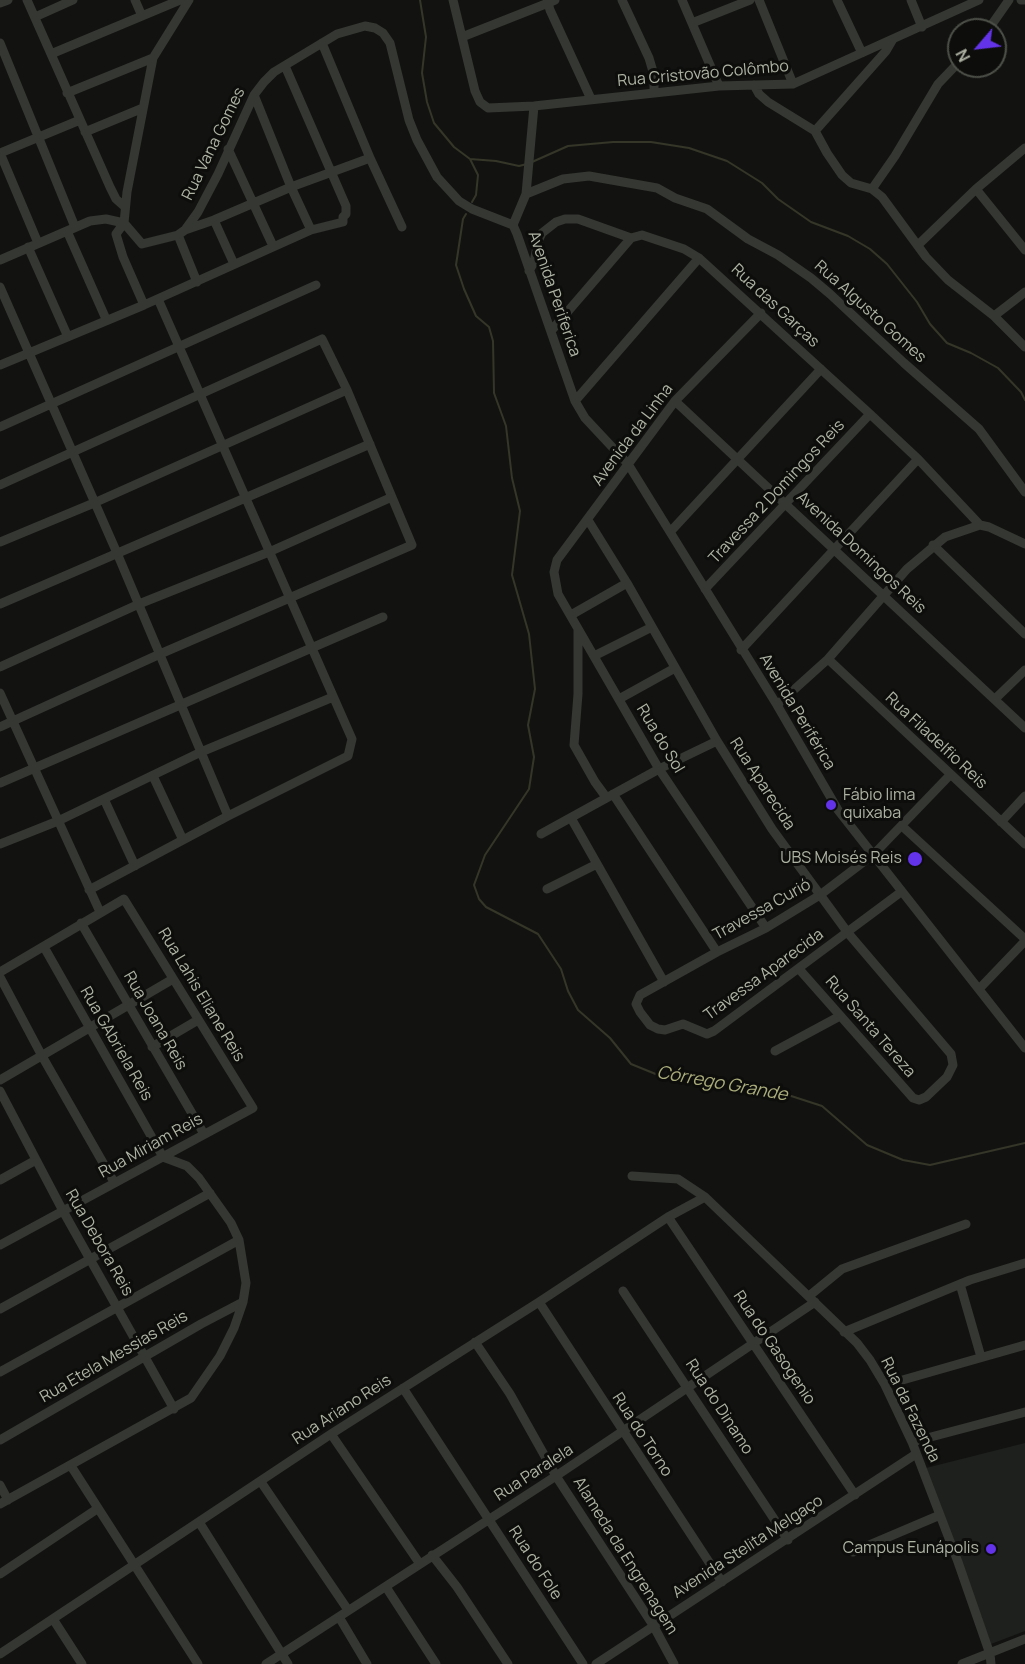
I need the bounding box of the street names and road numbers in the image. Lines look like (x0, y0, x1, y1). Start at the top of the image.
street label: Rua Cristovão Colômbo (616, 57, 790, 91)
street label: Rua Vana Gomes (178, 84, 250, 204)
street label: Avenida Periferica (524, 229, 584, 359)
street label: Rua Algusto Gomes (810, 257, 930, 367)
street label: Rua das Garças (727, 260, 823, 352)
street label: Avenida da Linha (588, 380, 678, 490)
street label: Travessa 2 Domingos Reis (705, 416, 849, 568)
street label: Avenida Domingos Reis (792, 488, 930, 618)
street label: Avenida Periférica (755, 651, 839, 773)
street label: Rua Filadelfio Reis (881, 689, 991, 793)
street label: Rua do Sol (632, 701, 688, 777)
street label: Rua Aparecida (725, 734, 799, 834)
street label: Travessa Curió (710, 875, 814, 945)
street label: Rua Lahis Eliane Reis (153, 925, 249, 1065)
street label: Travessa Aparecida (701, 925, 827, 1025)
street label: Rua Joana Reis (119, 968, 191, 1074)
street label: Rua Santa Tereza (821, 972, 919, 1082)
street label: Rua GAbriela Reis (76, 984, 156, 1104)
street label: Rua Miriam Reis (96, 1110, 206, 1182)
street label: Rua Debora Reis (61, 1186, 137, 1300)
street label: Rua do Gasogenio (729, 1287, 819, 1409)
street label: Rua Etela Messias Reis (37, 1307, 191, 1407)
street label: Rua da Fazenda (876, 1354, 944, 1466)
street label: Rua do Dinamo (681, 1356, 757, 1458)
street label: Rua Ariano Reis (289, 1371, 395, 1449)
street label: Rua do Torno (608, 1389, 676, 1481)
street label: Rua Paralela (491, 1440, 577, 1506)
street label: Alameda da Engrenagem (569, 1474, 681, 1638)
street label: Avenida Stelita Melgaço (669, 1491, 827, 1603)
street label: Rua do Fole (504, 1522, 566, 1604)

